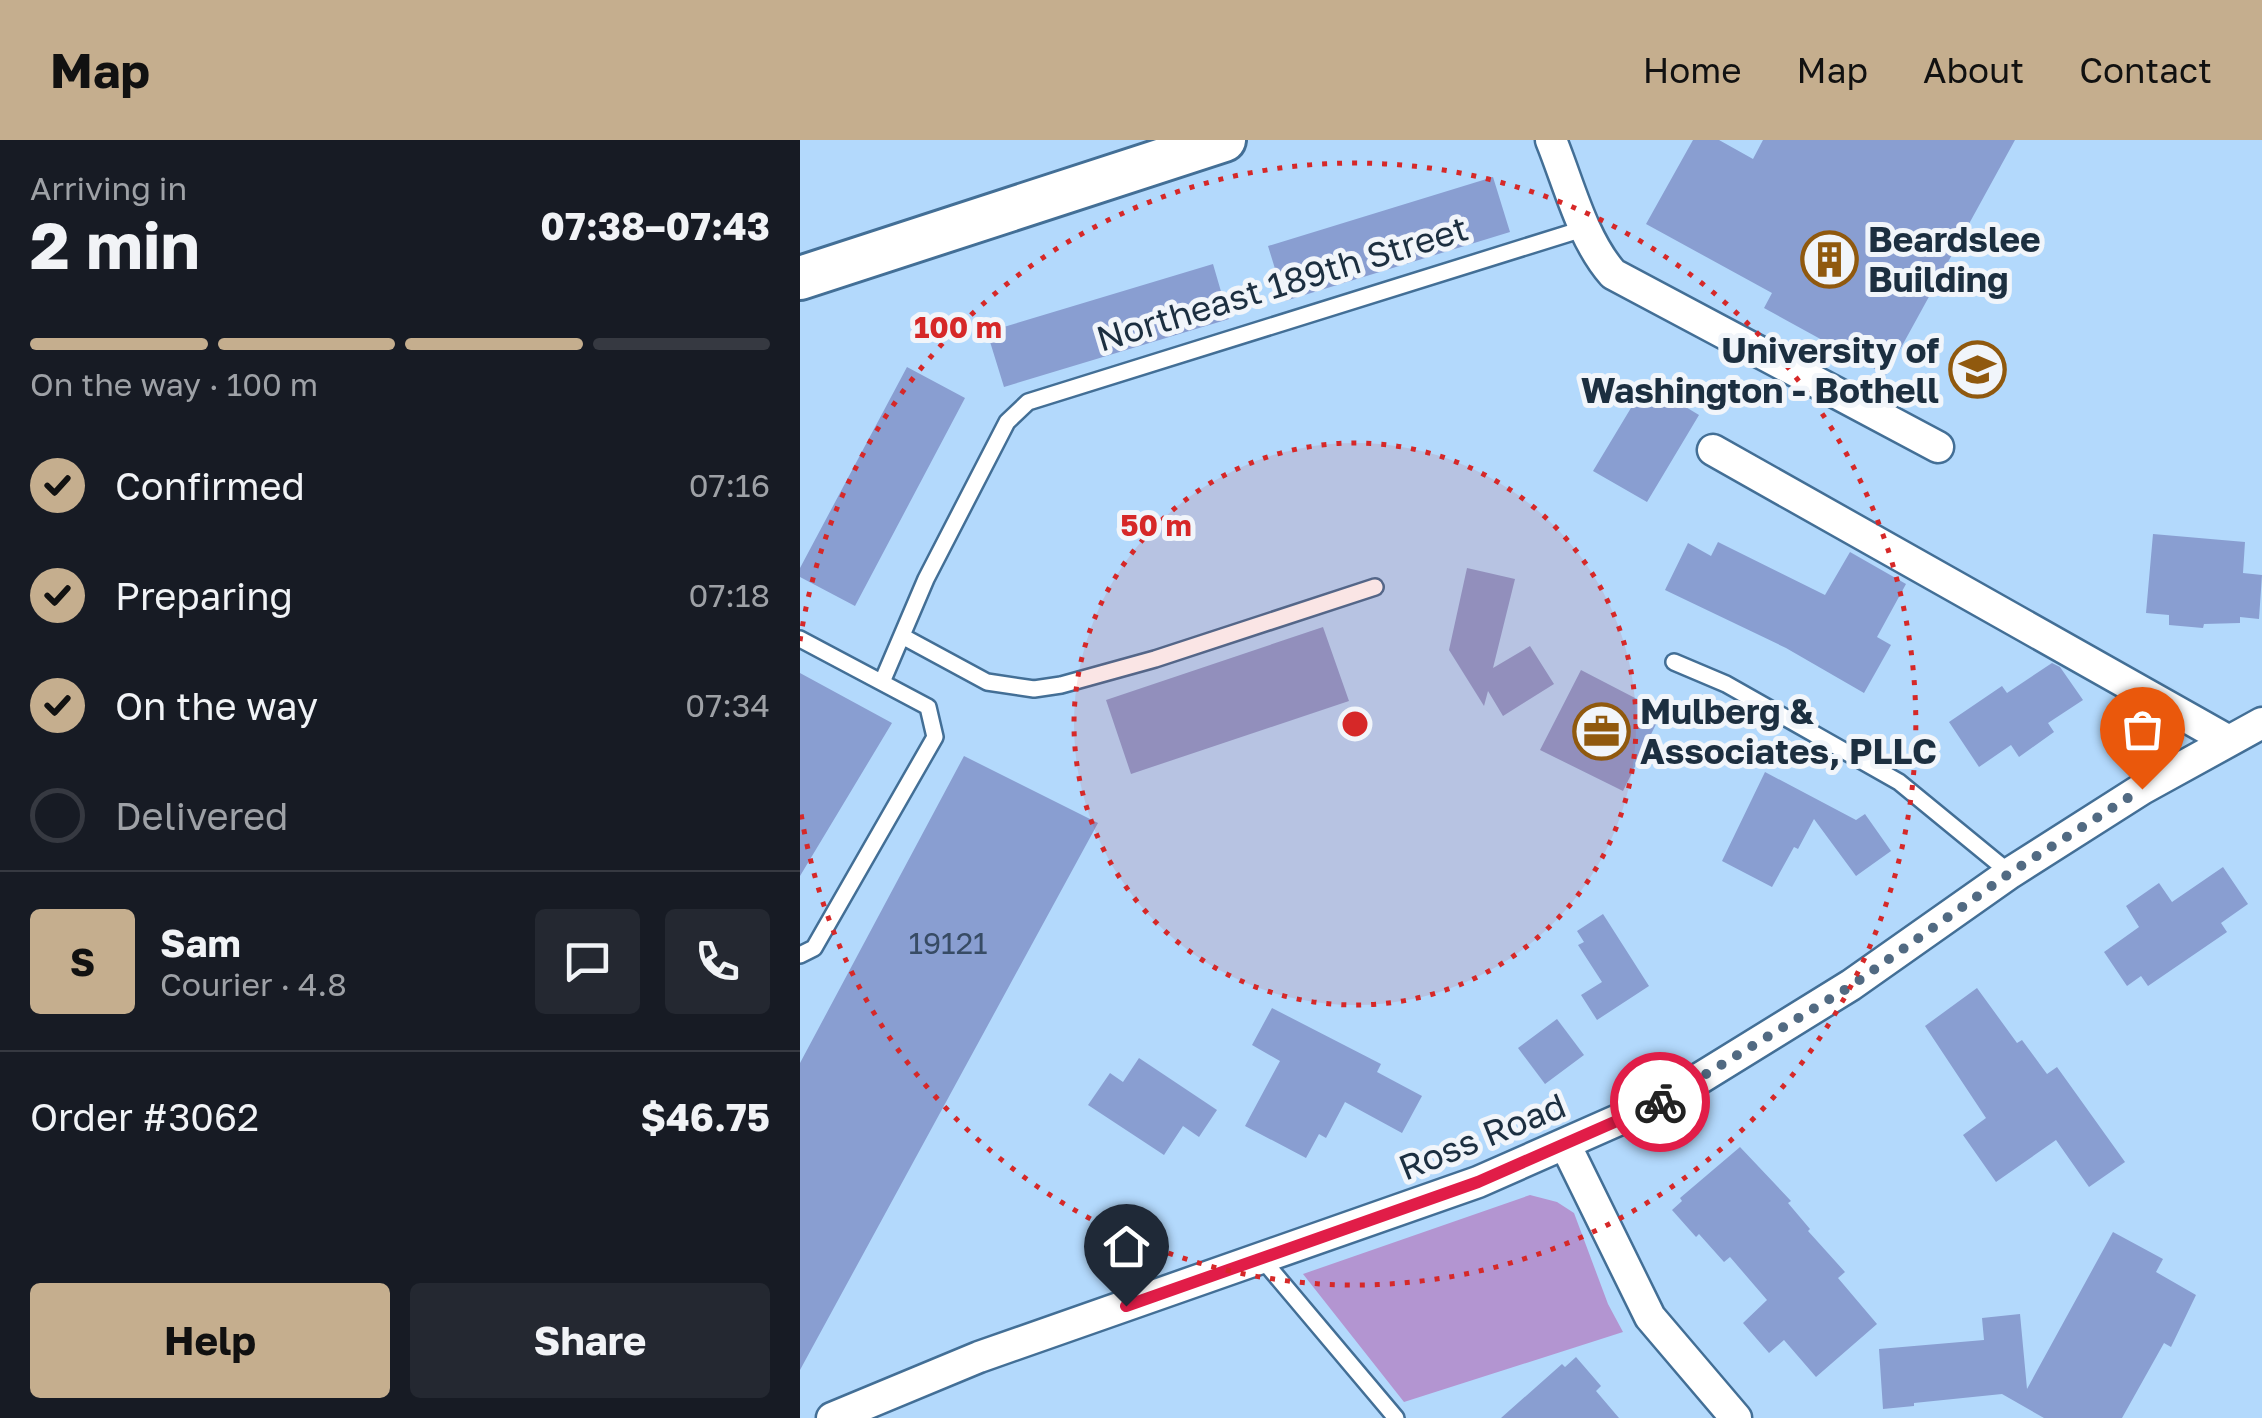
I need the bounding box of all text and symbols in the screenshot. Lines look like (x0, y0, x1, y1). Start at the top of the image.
text: Map (50, 41, 150, 99)
text: Home (1643, 49, 1742, 91)
text: Map (1797, 49, 1868, 91)
text: About (1923, 49, 2024, 91)
text: Contact (2079, 49, 2212, 91)
text: Arriving in (30, 169, 187, 207)
text: 07:38–07:43 (540, 203, 770, 248)
text: 2 min (30, 205, 200, 283)
street label: Northeast 189th Street (1091, 206, 1473, 360)
place label: Beardslee Building (1868, 218, 2041, 300)
building icon: Beardslee Building (1799, 229, 1859, 289)
text: 100 m (914, 309, 1002, 345)
place label: University of Washington - Bothell (1581, 329, 1939, 411)
school or university icon: University of Washington - Bothell (1948, 340, 2008, 400)
text: On the way · 100 m (30, 365, 318, 403)
icon: check (30, 458, 85, 513)
text: Confirmed (115, 463, 305, 508)
text: 07:16 (689, 466, 770, 504)
text: 50 m (1120, 507, 1192, 543)
icon: check (30, 568, 85, 623)
text: Preparing (115, 573, 293, 618)
text: 07:18 (689, 576, 770, 614)
icon: check (30, 678, 85, 733)
text: On the way (115, 683, 318, 728)
text: 07:34 (685, 686, 770, 724)
pin (2100, 687, 2185, 790)
place label: Mulberg & Associates, PLLC (1640, 690, 1937, 772)
office icon: Mulberg & Associates, PLLC (1571, 701, 1631, 761)
icon: bag (2115, 702, 2170, 757)
centre of rings (1337, 706, 1373, 742)
text: Delivered (115, 793, 288, 838)
button: chat (535, 909, 640, 1014)
button: phone (665, 909, 770, 1014)
text: Sam (160, 920, 241, 965)
house number: 19121 (908, 925, 988, 961)
text: S (70, 939, 95, 984)
text: Courier · 4.8 (160, 965, 347, 1003)
courier (1610, 1052, 1710, 1152)
icon: bike (1633, 1075, 1688, 1130)
street label: Ross Road (1393, 1084, 1571, 1188)
text: Order #3062 (30, 1094, 259, 1139)
text: $46.75 (641, 1094, 770, 1139)
pin (1084, 1204, 1169, 1307)
icon: home (1099, 1219, 1154, 1274)
button: Help (30, 1283, 390, 1398)
button: Share (410, 1283, 770, 1398)

